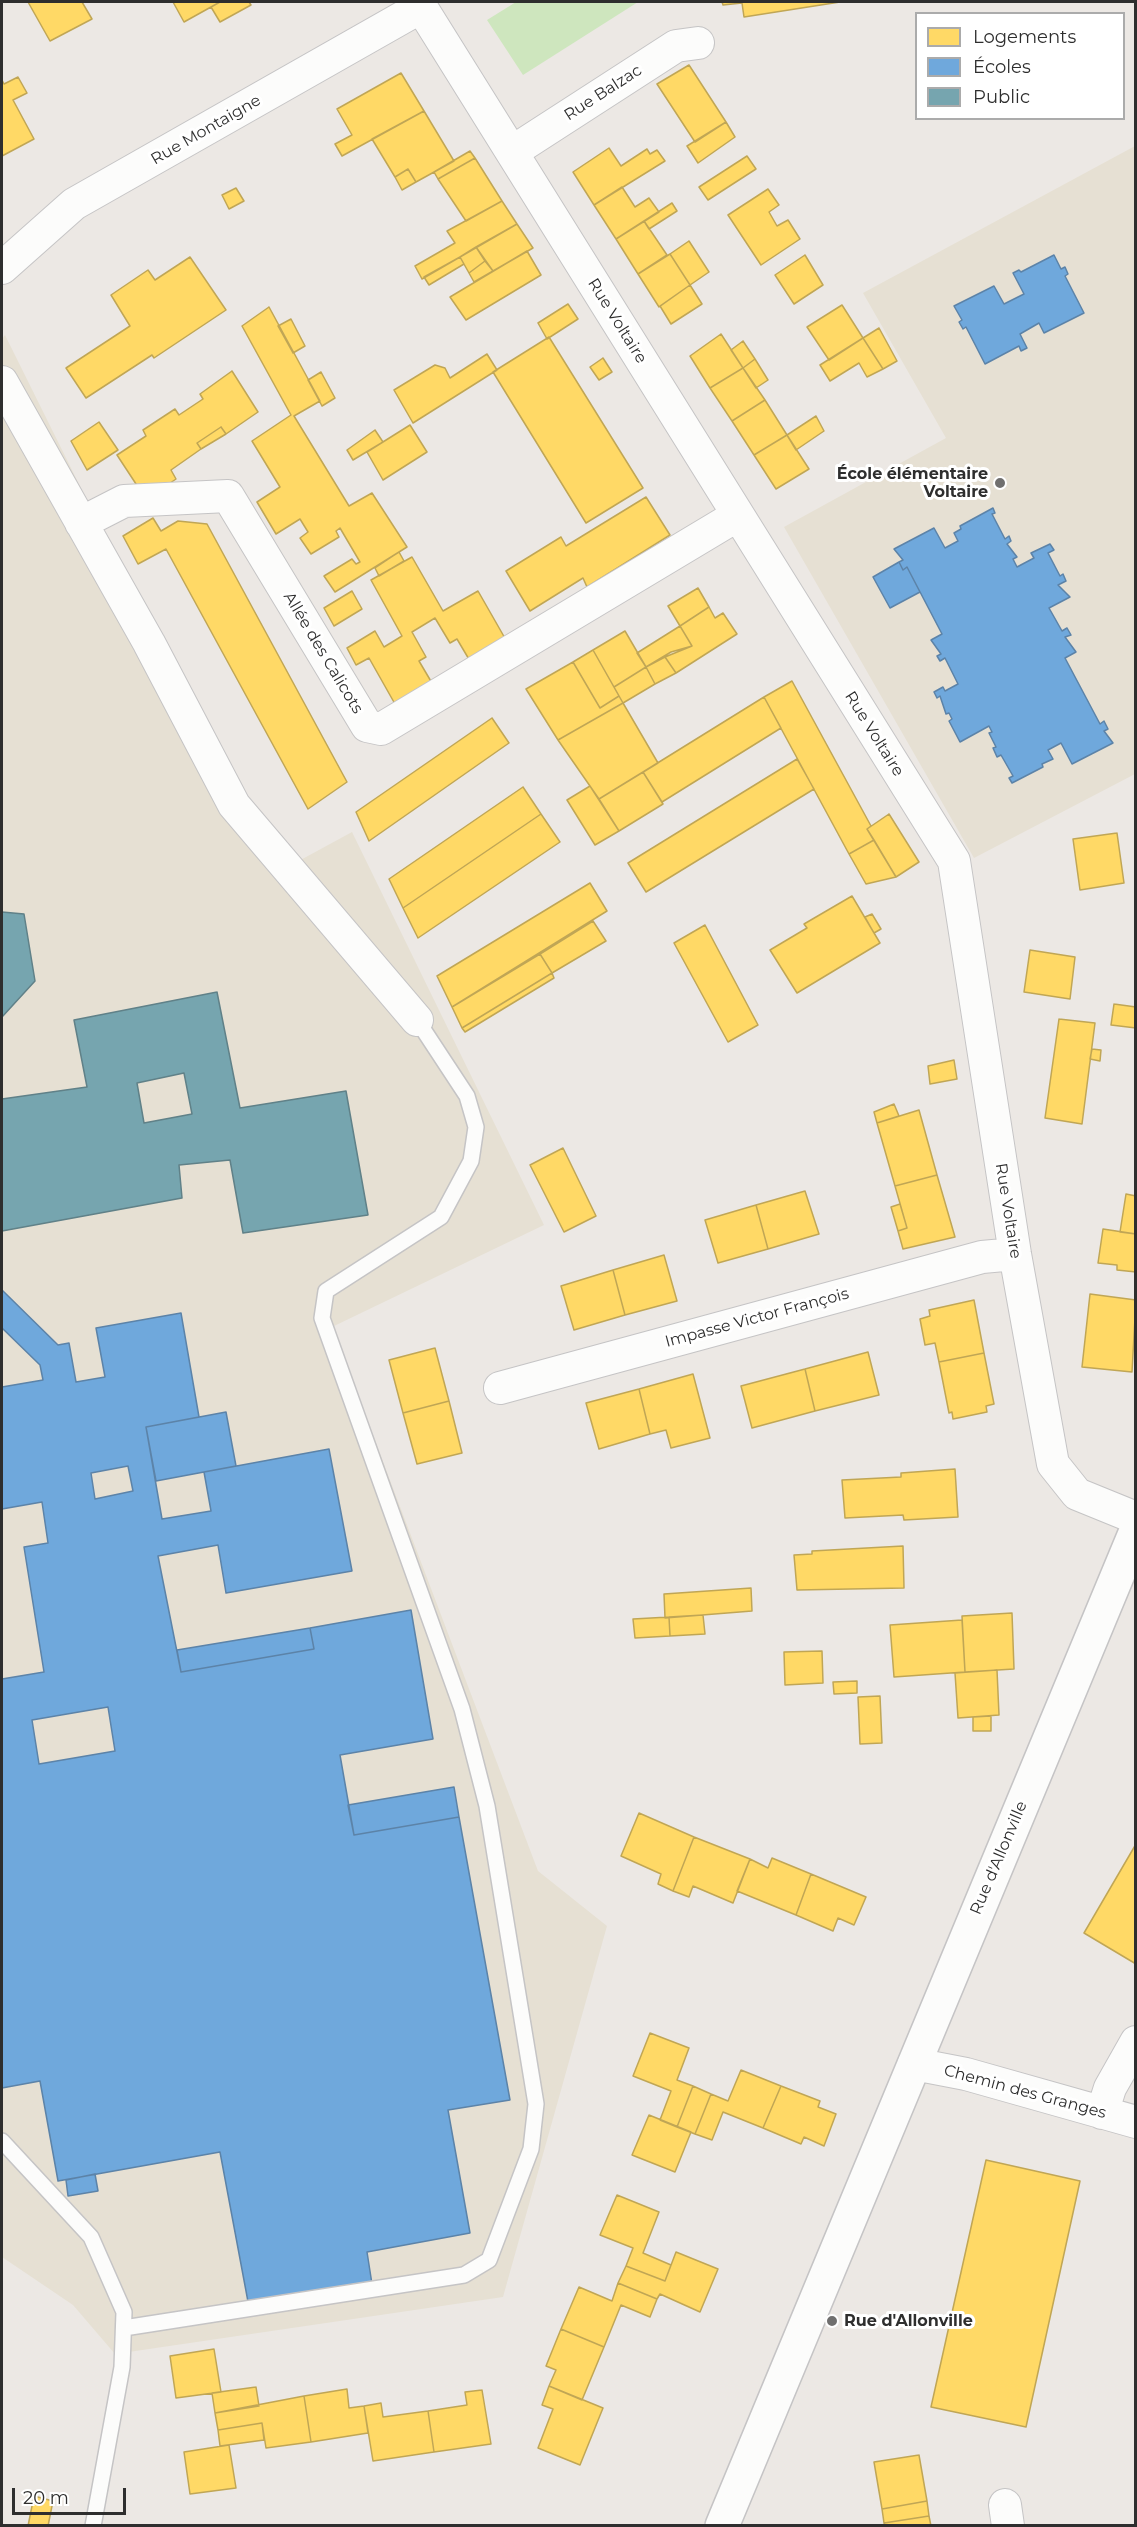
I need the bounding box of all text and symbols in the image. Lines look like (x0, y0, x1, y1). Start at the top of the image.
legend (915, 12, 1125, 120)
text: Logements (973, 26, 1076, 48)
text: Écoles (973, 56, 1031, 78)
street label: Rue Balzac (561, 61, 645, 125)
text: Public (973, 86, 1030, 108)
street label: Rue Montaigne (148, 91, 264, 169)
street label: Rue Voltaire (583, 275, 651, 367)
place label: École élémentaire Voltaire (837, 464, 988, 502)
marker: École élémentaire Voltaire (993, 476, 1007, 490)
street label: Allée des Calicots (279, 589, 367, 717)
street label: Rue Voltaire (840, 688, 908, 780)
street label: Rue Voltaire (991, 1162, 1025, 1260)
street label: Impasse Victor François (663, 1284, 851, 1352)
street label: Rue d'Allonville (966, 1798, 1032, 1918)
street label: Chemin des Granges (942, 2061, 1108, 2123)
place label: Rue d'Allonville (844, 2311, 973, 2331)
marker: Rue d'Allonville (825, 2314, 839, 2328)
scale bar (15, 2476, 129, 2514)
text: 20 m (23, 2487, 69, 2509)

